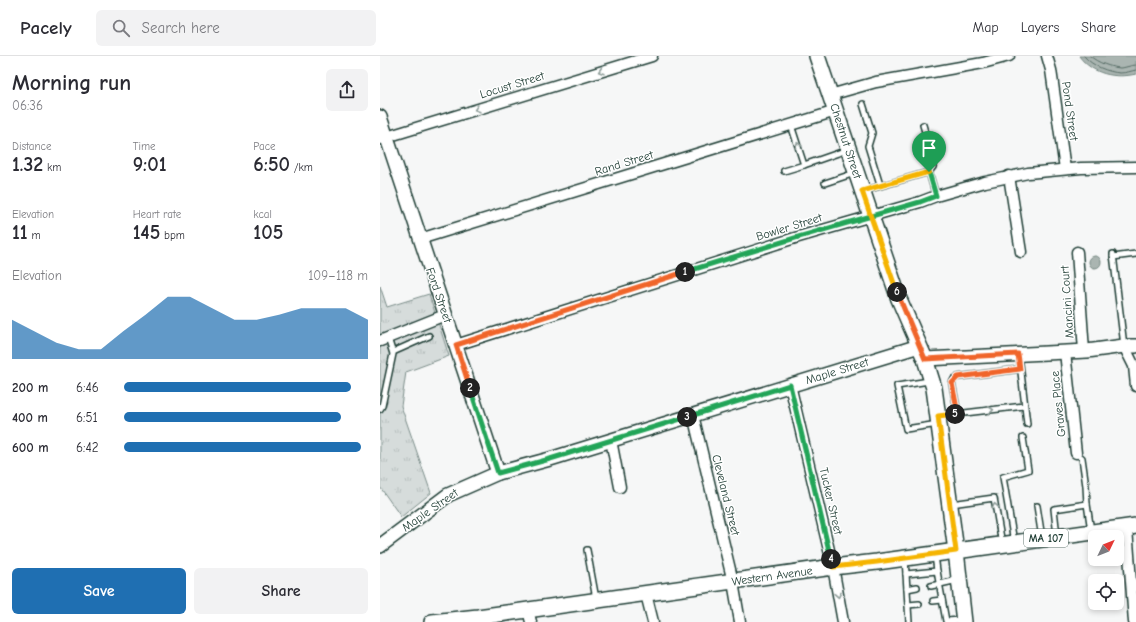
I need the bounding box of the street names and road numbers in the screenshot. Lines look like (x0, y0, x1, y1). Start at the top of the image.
street label: Locust Street (478, 68, 546, 101)
street label: Pond Street (1059, 81, 1081, 142)
street label: Chestnut Street (827, 102, 865, 181)
street label: Rand Street (593, 147, 655, 179)
street label: Bowler Street (754, 210, 824, 244)
street label: Mancini Court (1057, 265, 1077, 339)
street label: Ford Street (423, 266, 455, 325)
street label: Maple Street (804, 355, 871, 387)
street label: Graves Place (1048, 370, 1068, 438)
street label: Cleveland Street (709, 453, 743, 537)
street label: Tucker Street (816, 466, 846, 537)
street label: Maple Street (399, 485, 461, 534)
road number: MA 107 (1024, 529, 1068, 547)
street label: Western Avenue (731, 563, 813, 589)

